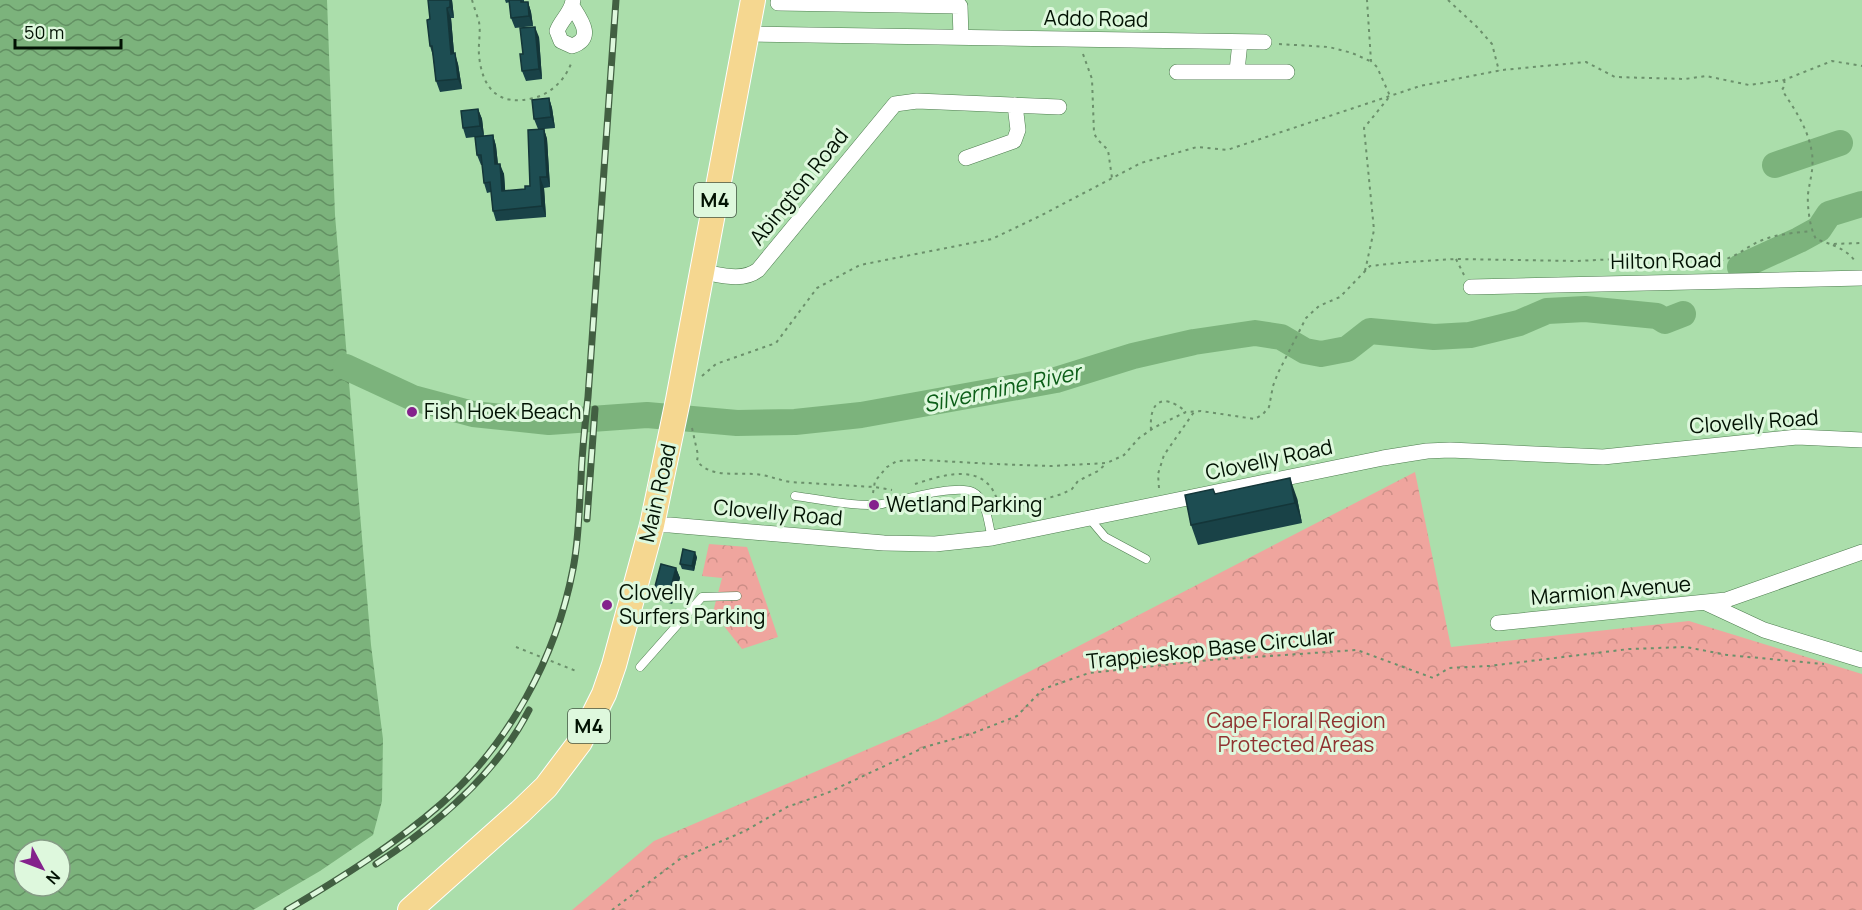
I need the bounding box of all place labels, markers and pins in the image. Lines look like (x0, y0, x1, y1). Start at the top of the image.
place label: Fish Hoek Beach (424, 397, 582, 425)
marker: Fish Hoek Beach (405, 405, 419, 419)
place label: Wetland Parking (886, 490, 1042, 518)
marker: Wetland Parking (867, 498, 881, 512)
place label: Clovelly Surfers Parking (619, 578, 765, 630)
marker: Clovelly Surfers Parking (600, 598, 614, 612)

